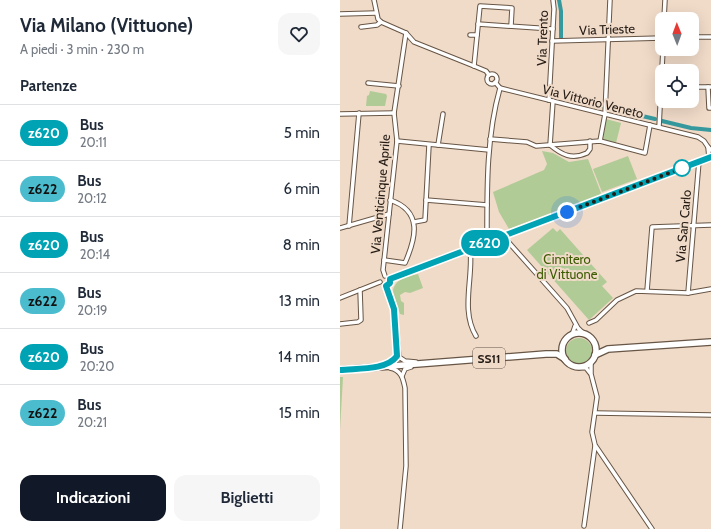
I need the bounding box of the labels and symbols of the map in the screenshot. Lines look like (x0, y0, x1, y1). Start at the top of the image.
street label: Via Trento (533, 10, 551, 66)
north arrow (655, 12, 699, 56)
street label: Via Trieste (579, 20, 636, 38)
street label: Via Vittorio Veneto (541, 81, 645, 121)
street label: Via Venticinque Aprile (367, 133, 393, 254)
unlabelled marker (673, 159, 691, 177)
street label: Via San Carlo (672, 189, 694, 263)
your location (557, 202, 577, 222)
line badge: z620 (457, 230, 513, 256)
park label: Cimitero di Vittuone (537, 251, 598, 282)
road number: SS11 (473, 348, 505, 368)

